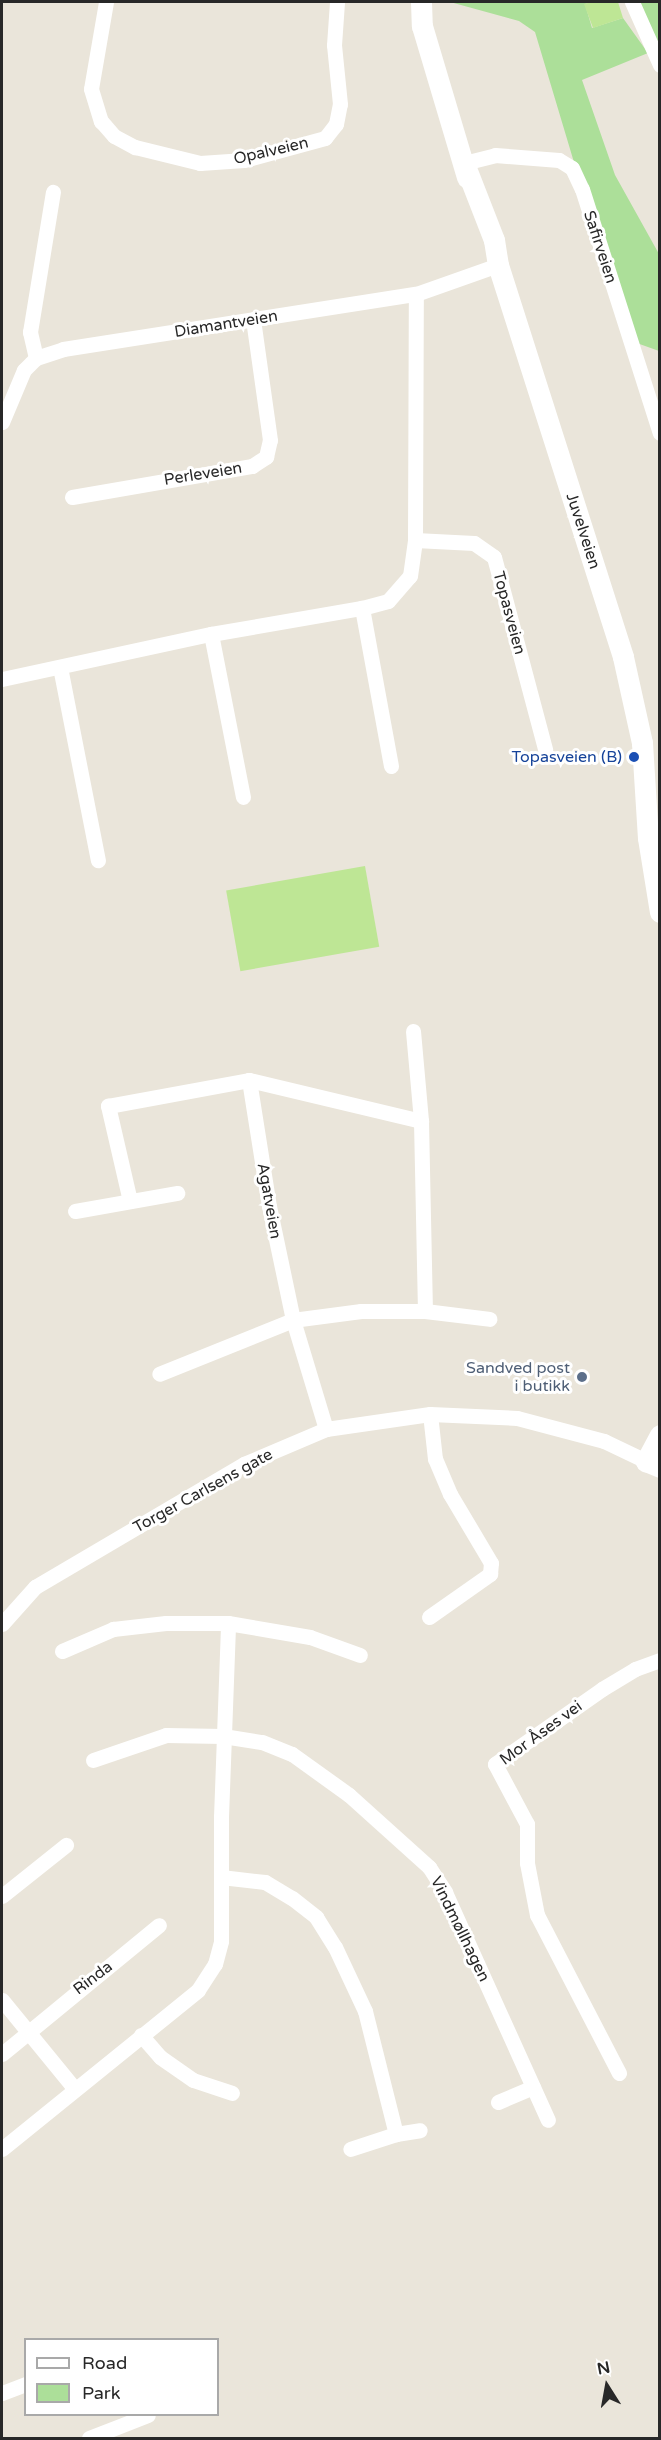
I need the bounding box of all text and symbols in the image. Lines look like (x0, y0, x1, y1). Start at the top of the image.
street label: Opalveien (232, 133, 310, 169)
street label: Safirveien (579, 208, 621, 286)
street label: Diamantveien (173, 306, 279, 342)
street label: Perleveien (163, 458, 243, 490)
street label: Juvelveien (562, 491, 604, 571)
street label: Topasveien (489, 569, 529, 657)
place label: Topasveien (B) (511, 747, 622, 767)
marker: Topasveien (B) (627, 750, 641, 764)
street label: Agatveien (253, 1161, 285, 1241)
place label: Sandved post i butikk (466, 1358, 570, 1396)
marker: Sandved post i butikk (575, 1370, 589, 1384)
street label: Torger Carlsens gate (130, 1445, 276, 1537)
street label: Mor Åses vei (496, 1697, 586, 1769)
street label: Vindmøllhagen (426, 1873, 494, 1985)
street label: Rinda (70, 1957, 116, 1999)
legend (24, 2338, 219, 2416)
text: Road (82, 2352, 127, 2374)
north arrow (577, 2356, 637, 2416)
text: N (595, 2357, 612, 2379)
text: Park (82, 2382, 120, 2404)

